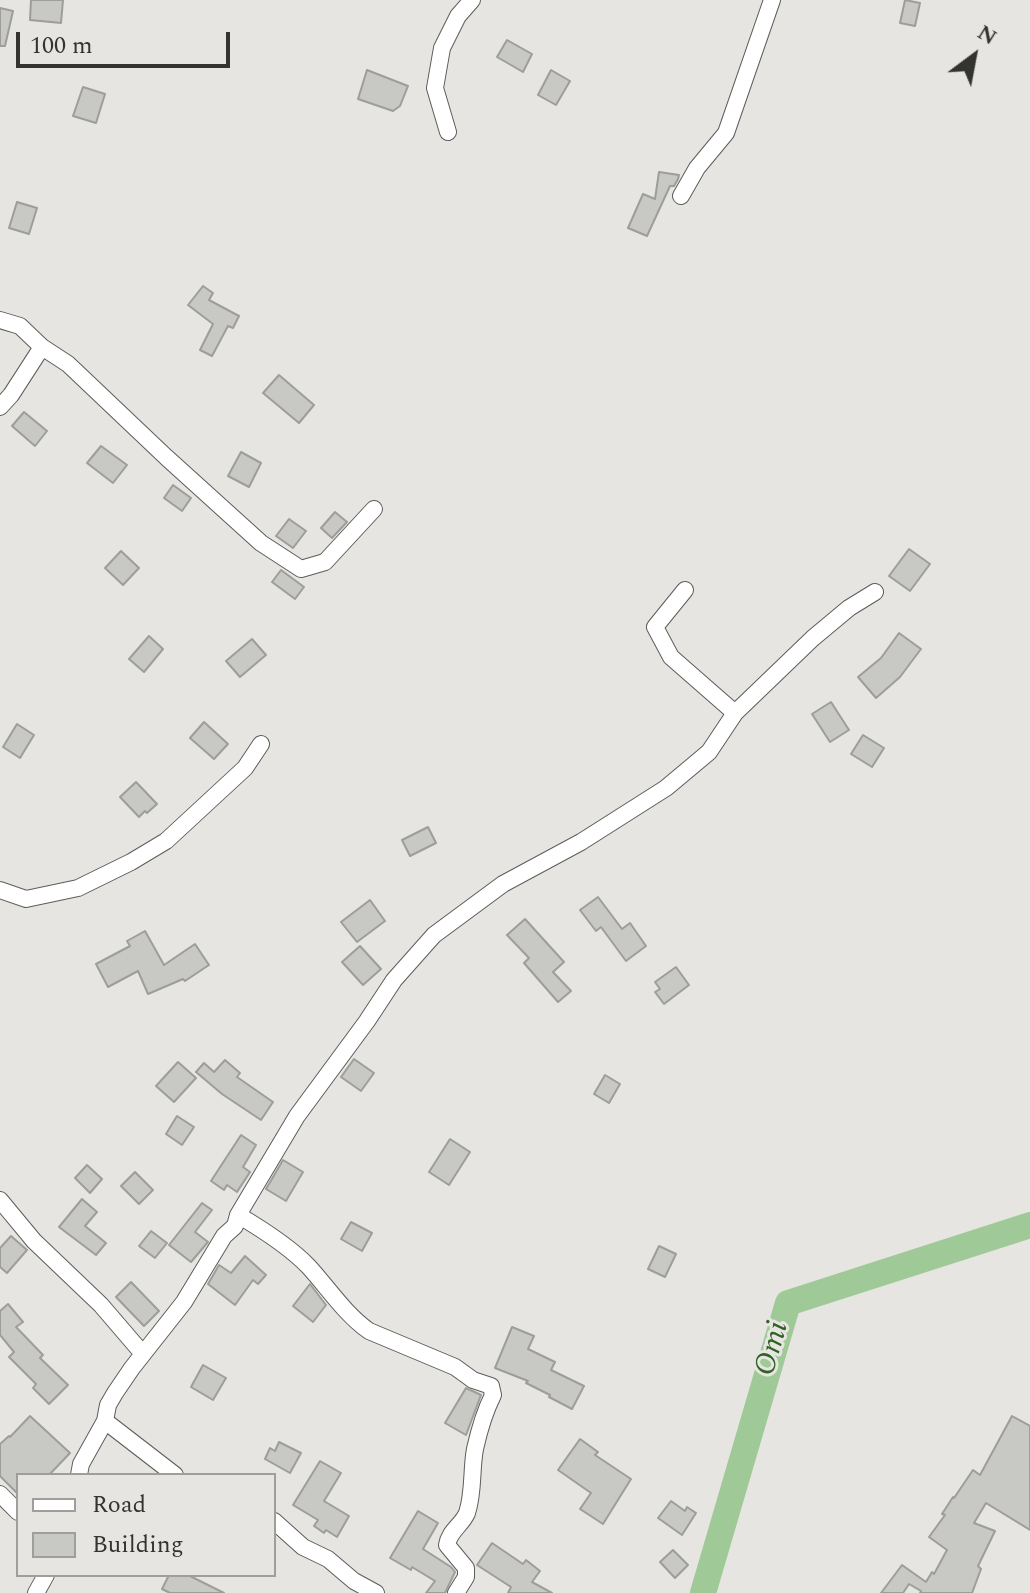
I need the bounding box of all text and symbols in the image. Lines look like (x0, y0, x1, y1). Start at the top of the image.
scale bar (20, 16, 234, 66)
north arrow (934, 16, 1014, 96)
text: N (971, 16, 1003, 54)
text: 100 m (30, 28, 93, 64)
water label: Omi (749, 1318, 799, 1380)
legend (16, 1473, 276, 1577)
text: Road (92, 1487, 146, 1523)
text: Building (92, 1527, 184, 1563)

